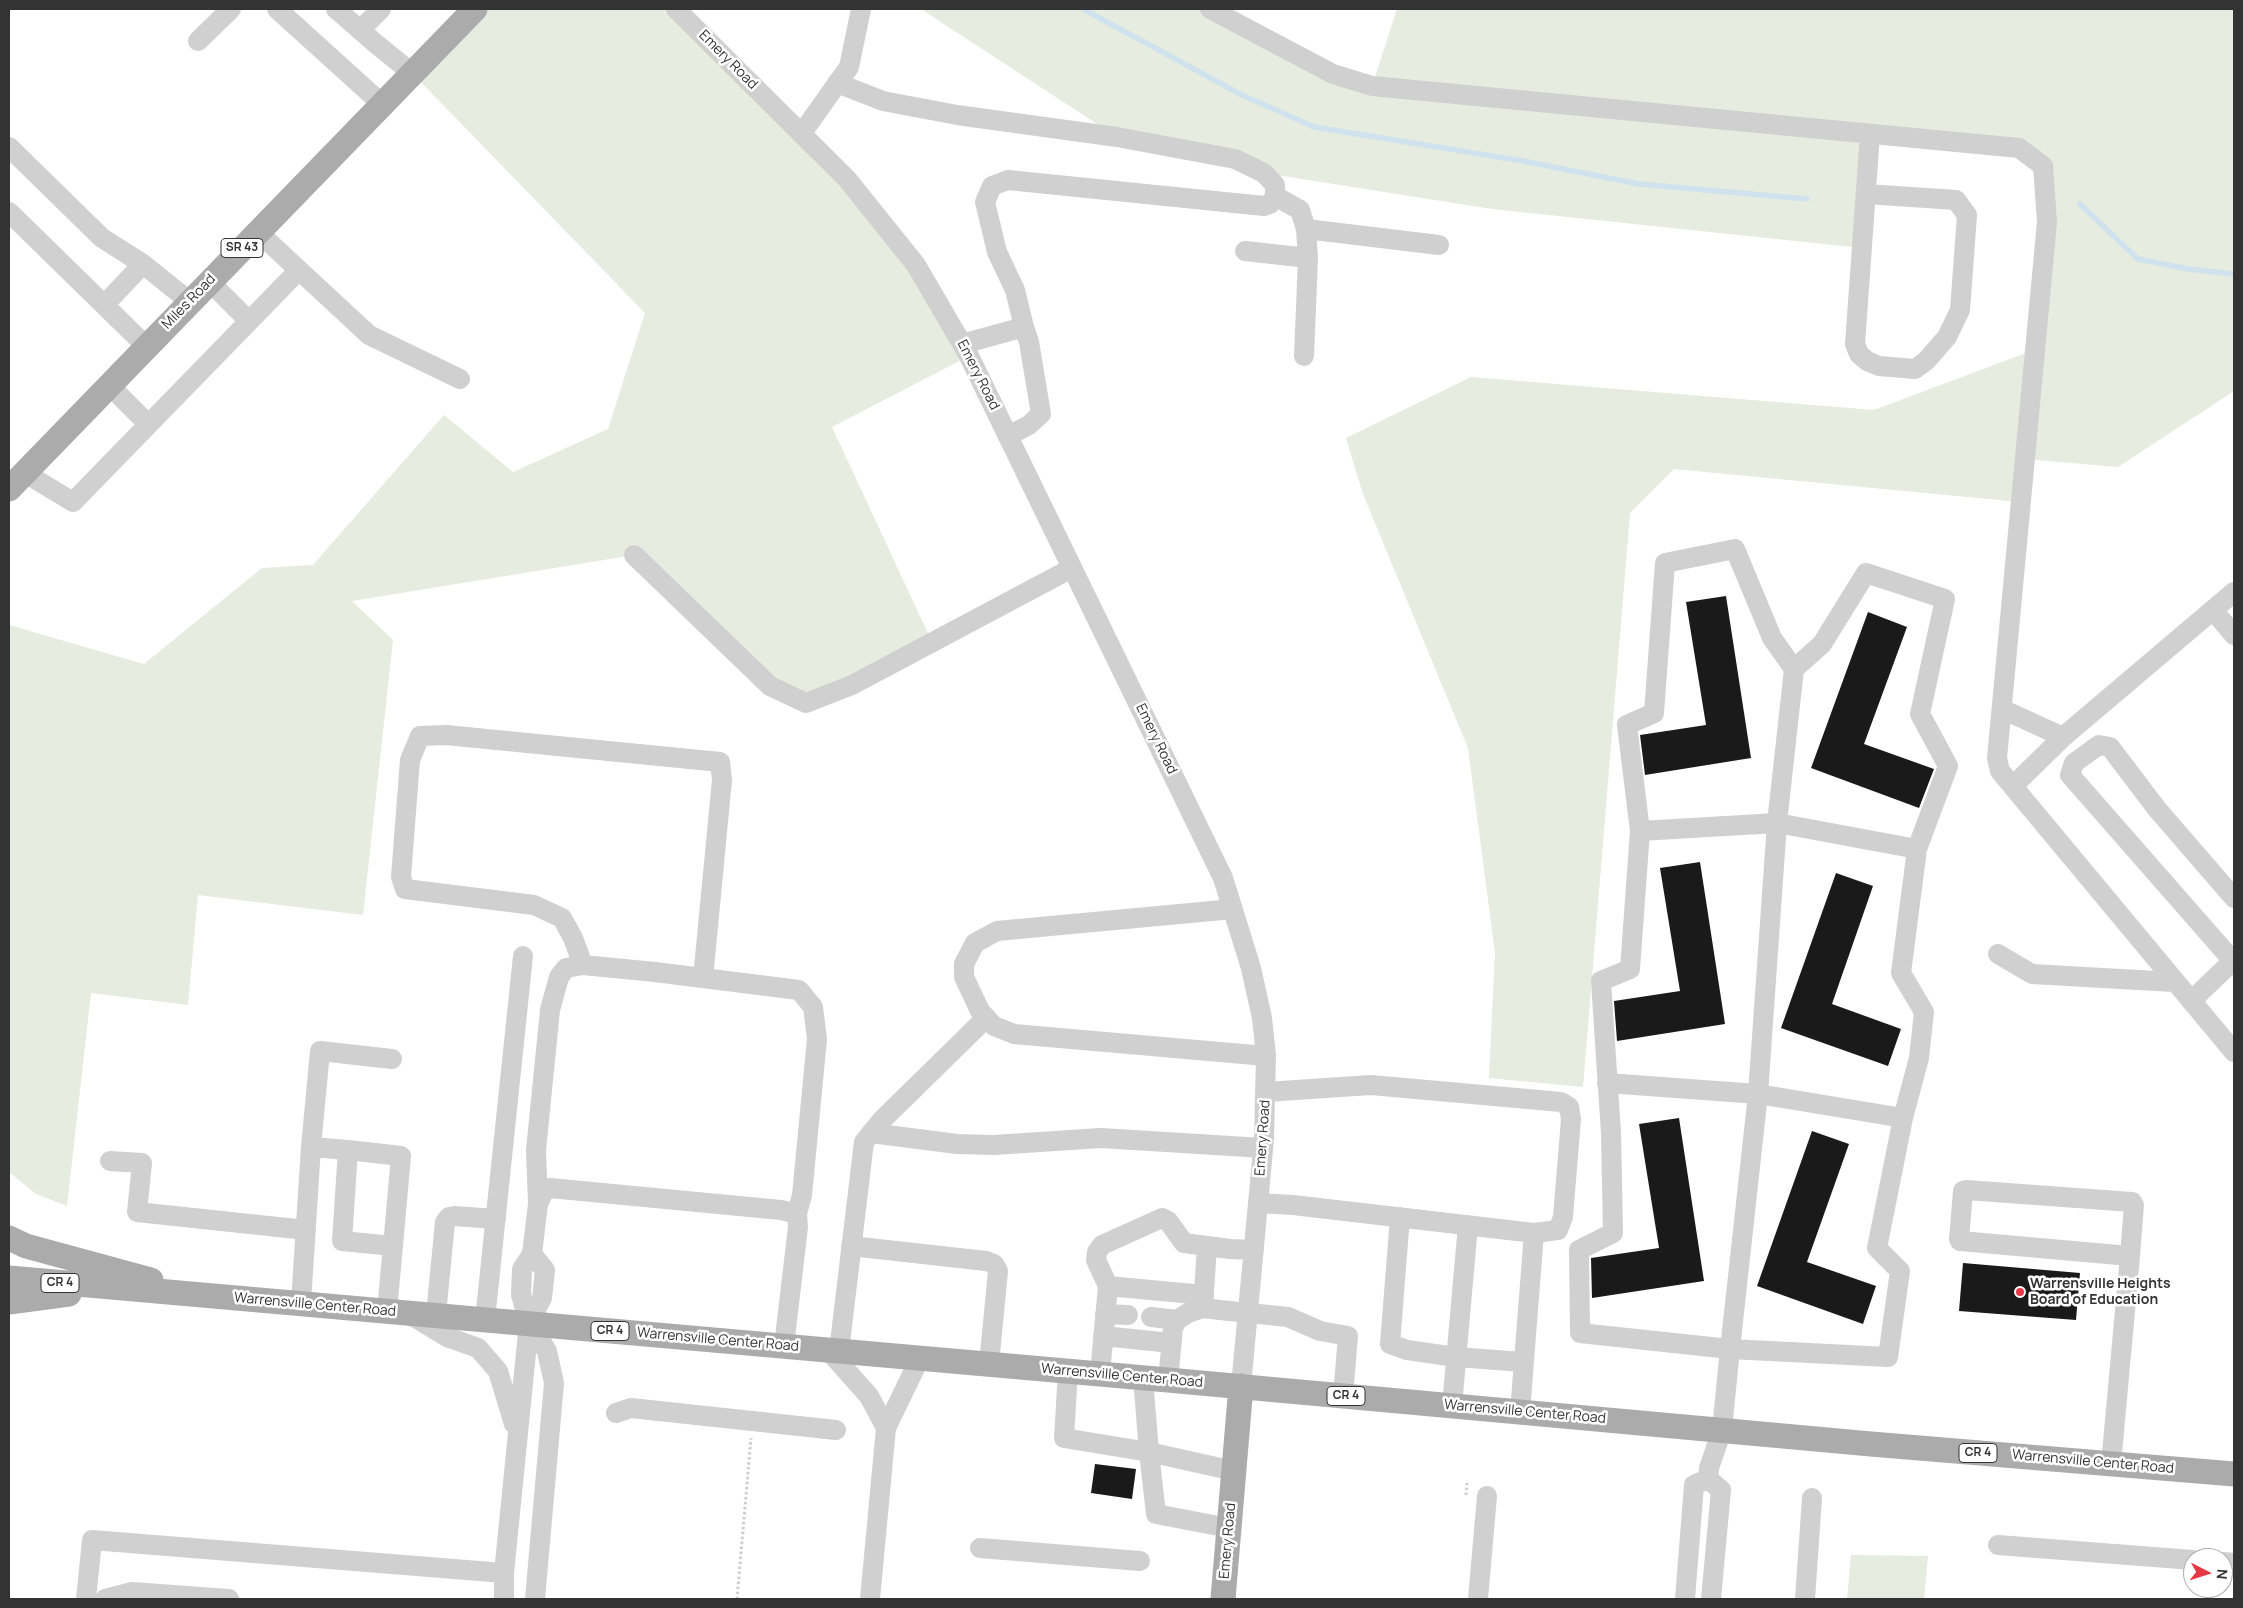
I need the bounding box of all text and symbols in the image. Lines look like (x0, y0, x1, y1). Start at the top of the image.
street label: Emery Road (695, 27, 761, 93)
road number: SR 43 (221, 238, 263, 258)
street label: Miles Road (159, 271, 219, 333)
street label: Emery Road (953, 337, 1003, 413)
street label: Emery Road (1132, 701, 1180, 777)
street label: Emery Road (1252, 1099, 1274, 1177)
road number: CR 4 (41, 1274, 79, 1292)
place label: Warrensville Heights Board of Education (2030, 1276, 2171, 1308)
marker: Warrensville Heights Board of Education (2014, 1286, 2026, 1298)
street label: Warrensville Center Road (233, 1290, 397, 1320)
road number: CR 4 (591, 1322, 629, 1340)
street label: Warrensville Center Road (636, 1325, 800, 1355)
street label: Warrensville Center Road (1040, 1361, 1204, 1391)
road number: CR 4 (1327, 1386, 1365, 1405)
street label: Warrensville Center Road (1443, 1397, 1607, 1427)
road number: CR 4 (1959, 1444, 1997, 1462)
street label: Warrensville Center Road (2011, 1447, 2175, 1477)
street label: Emery Road (1216, 1502, 1240, 1580)
north arrow (2183, 1548, 2233, 1598)
text: N (2213, 1568, 2232, 1580)

